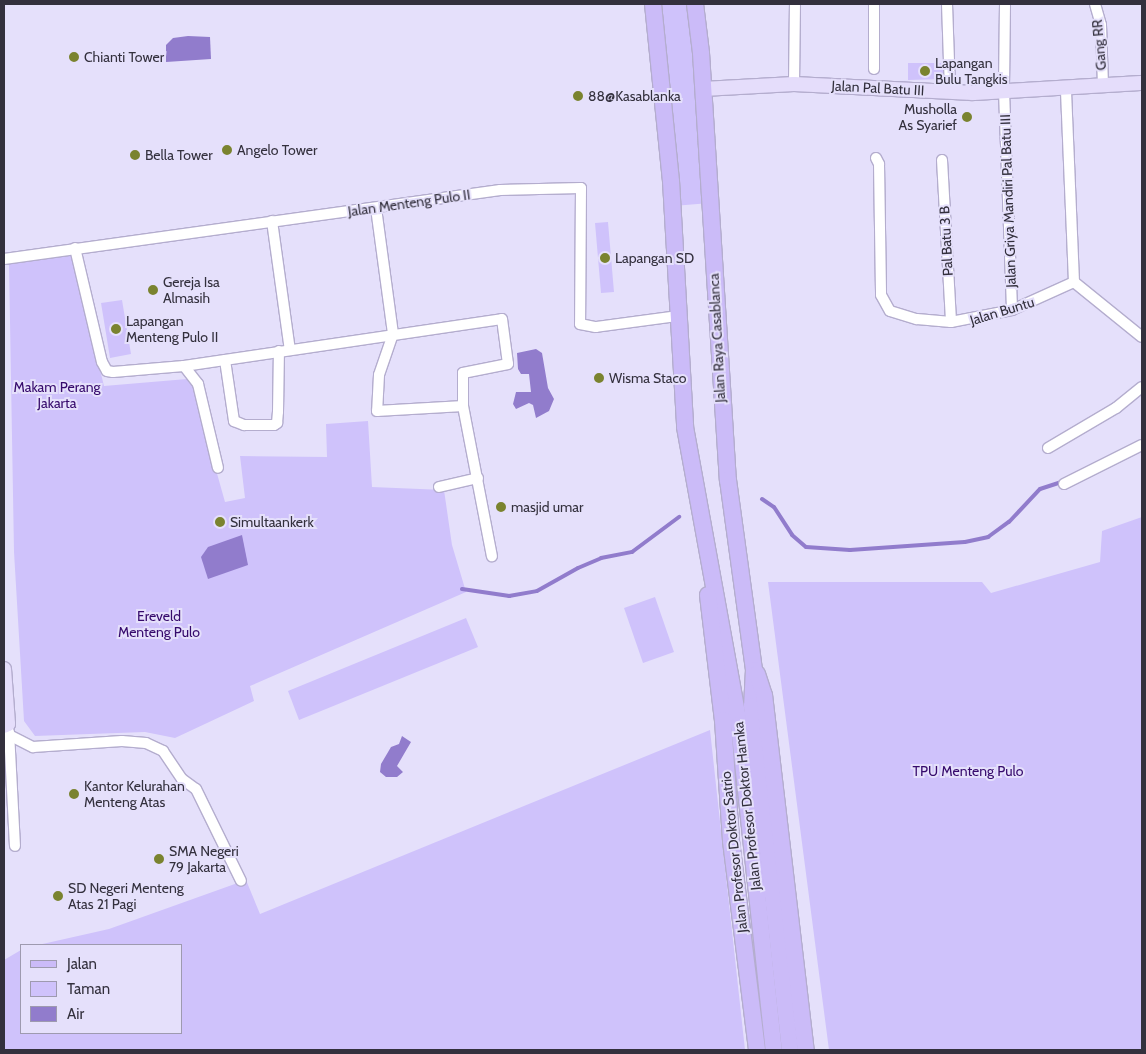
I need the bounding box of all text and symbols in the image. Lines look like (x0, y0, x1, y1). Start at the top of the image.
street label: Gang RR (1088, 19, 1110, 71)
place label: Chianti Tower (84, 49, 164, 65)
marker: Chianti Tower (68, 51, 80, 63)
place label: Lapangan Bulu Tangkis (935, 55, 1008, 88)
marker: Lapangan Bulu Tangkis (919, 65, 931, 77)
street label: Jalan Pal Batu III (831, 77, 925, 99)
place label: 88@Kasablanka (588, 88, 681, 104)
marker: 88@Kasablanka (572, 90, 584, 102)
place label: Musholla As Syarief (899, 101, 957, 134)
marker: Musholla As Syarief (961, 111, 973, 123)
street label: Jalan Griya Mandiri Pal Batu III (997, 114, 1019, 288)
place label: Angelo Tower (237, 142, 317, 158)
marker: Angelo Tower (221, 144, 233, 156)
place label: Bella Tower (145, 147, 213, 163)
marker: Bella Tower (129, 149, 141, 161)
street label: Jalan Menteng Pulo II (347, 186, 471, 220)
street label: Pal Batu 3 B (936, 206, 956, 276)
place label: Lapangan SD (615, 250, 694, 266)
marker: Lapangan SD (599, 252, 611, 264)
street label: Jalan Raya Casablanca (705, 273, 729, 403)
place label: Gereja Isa Almasih (163, 274, 220, 306)
marker: Gereja Isa Almasih (147, 284, 159, 296)
street label: Jalan Buntu (968, 293, 1036, 329)
place label: Lapangan Menteng Pulo II (126, 313, 218, 346)
marker: Lapangan Menteng Pulo II (110, 323, 122, 335)
place label: Wisma Staco (609, 370, 686, 386)
marker: Wisma Staco (593, 372, 605, 384)
park label: Makam Perang Jakarta (13, 379, 101, 412)
place label: masjid umar (511, 499, 583, 515)
marker: masjid umar (495, 501, 507, 513)
place label: Simultaankerk (230, 514, 314, 530)
marker: Simultaankerk (214, 516, 226, 528)
park label: Ereveld Menteng Pulo (118, 608, 200, 640)
street label: Jalan Profesor Doktor Hamka (730, 721, 764, 891)
park label: TPU Menteng Pulo (913, 763, 1023, 779)
street label: Jalan Profesor Doktor Satrio (717, 770, 751, 934)
place label: Kantor Kelurahan Menteng Atas (84, 778, 185, 810)
marker: Kantor Kelurahan Menteng Atas (68, 788, 80, 800)
place label: SMA Negeri 79 Jakarta (169, 843, 239, 876)
marker: SMA Negeri 79 Jakarta (153, 853, 165, 865)
place label: SD Negeri Menteng Atas 21 Pagi (68, 880, 184, 912)
marker: SD Negeri Menteng Atas 21 Pagi (52, 890, 64, 902)
legend (20, 944, 182, 1034)
text: Jalan (67, 955, 97, 973)
text: Taman (67, 980, 110, 998)
text: Air (67, 1005, 84, 1023)

